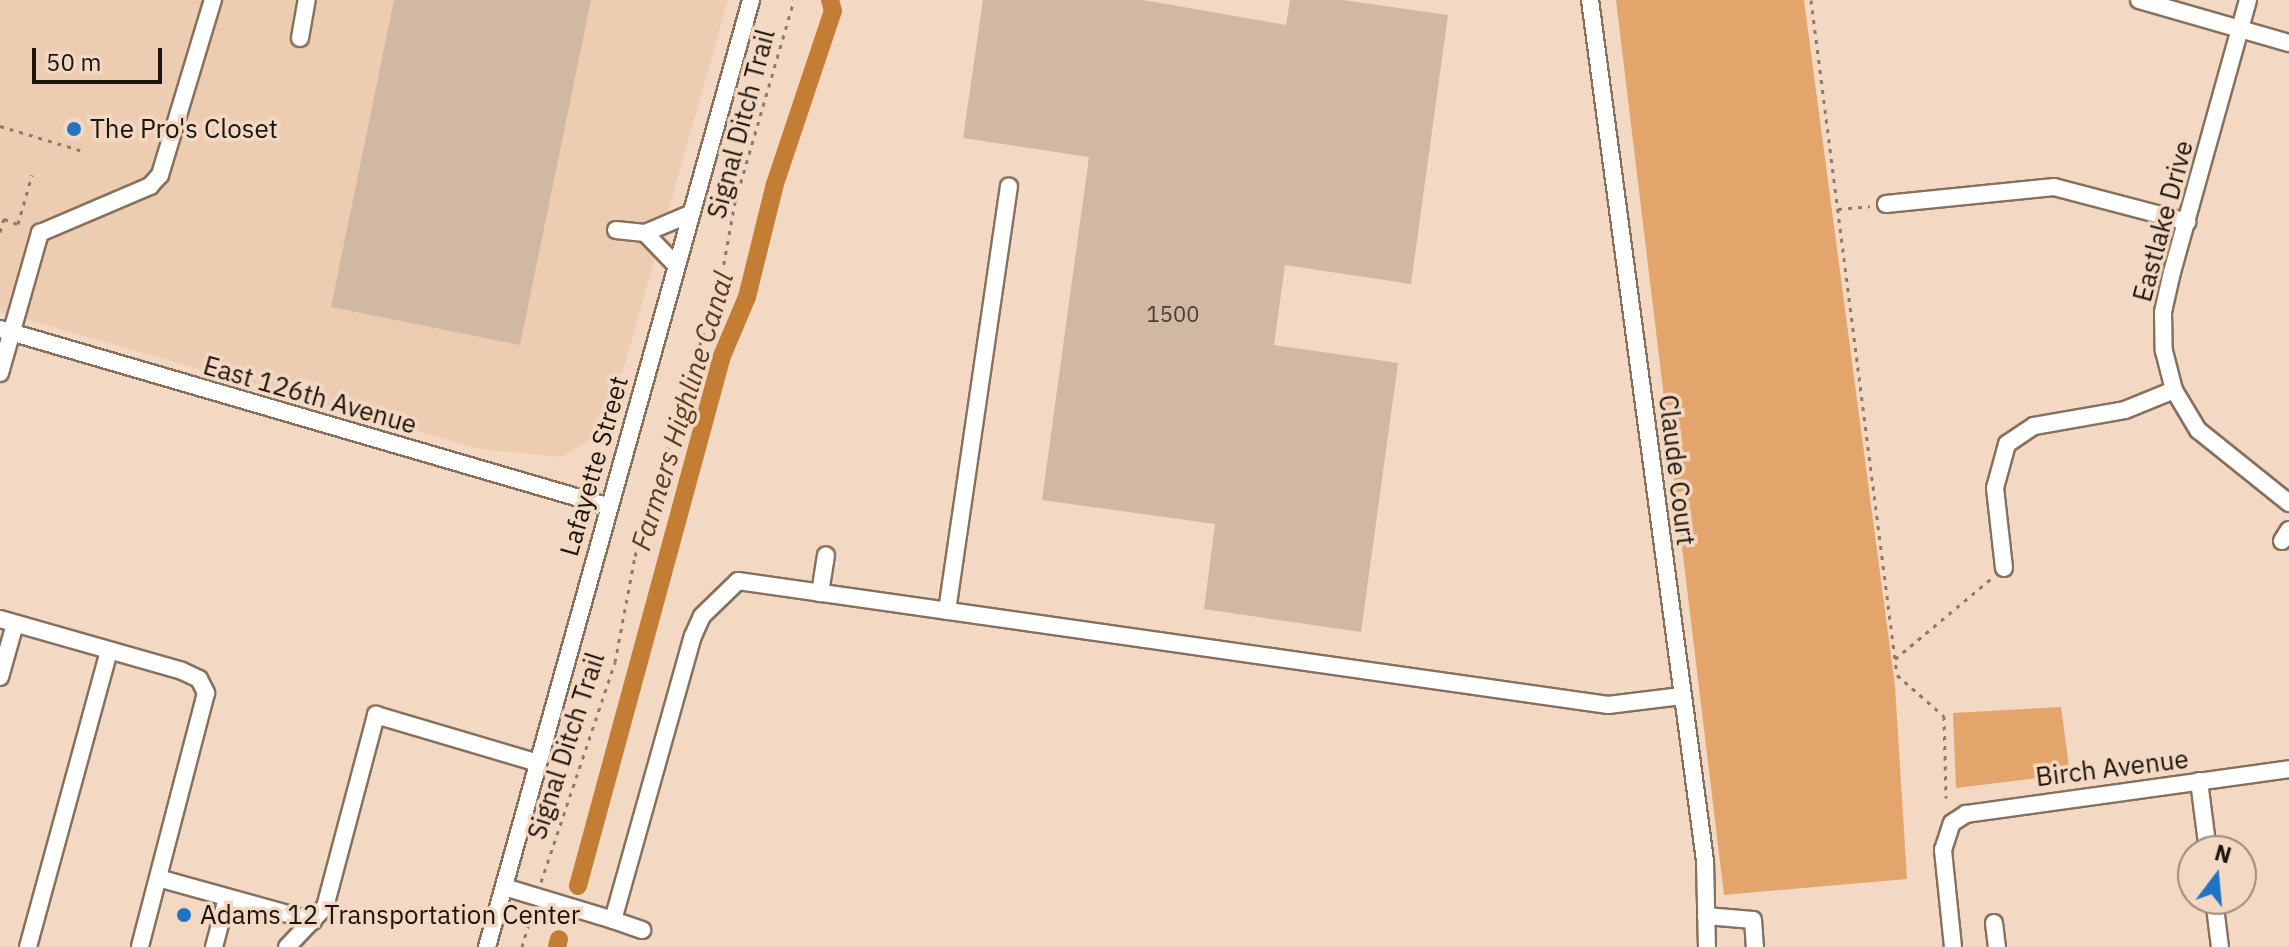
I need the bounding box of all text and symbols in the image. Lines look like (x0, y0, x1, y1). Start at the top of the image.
street label: Signal Ditch Trail (701, 26, 781, 222)
scale bar (36, 32, 166, 82)
text: 50 m (46, 46, 101, 78)
place label: The Pro's Closet (90, 113, 278, 145)
marker: The Pro's Closet (65, 120, 83, 138)
street label: Eastlake Drive (2126, 137, 2200, 305)
water label: Farmers Highline Canal (624, 268, 740, 554)
house number: 1500 (1147, 301, 1199, 327)
street label: East 126th Avenue (200, 350, 420, 440)
street label: Lafayette Street (553, 372, 635, 560)
street label: Claude Court (1652, 393, 1702, 547)
street label: Signal Ditch Trail (521, 649, 611, 843)
street label: Birch Avenue (2034, 743, 2190, 793)
north arrow (2177, 835, 2257, 915)
text: N (2212, 837, 2235, 870)
place label: Adams 12 Transportation Center (200, 899, 580, 931)
marker: Adams 12 Transportation Center (175, 906, 193, 924)

